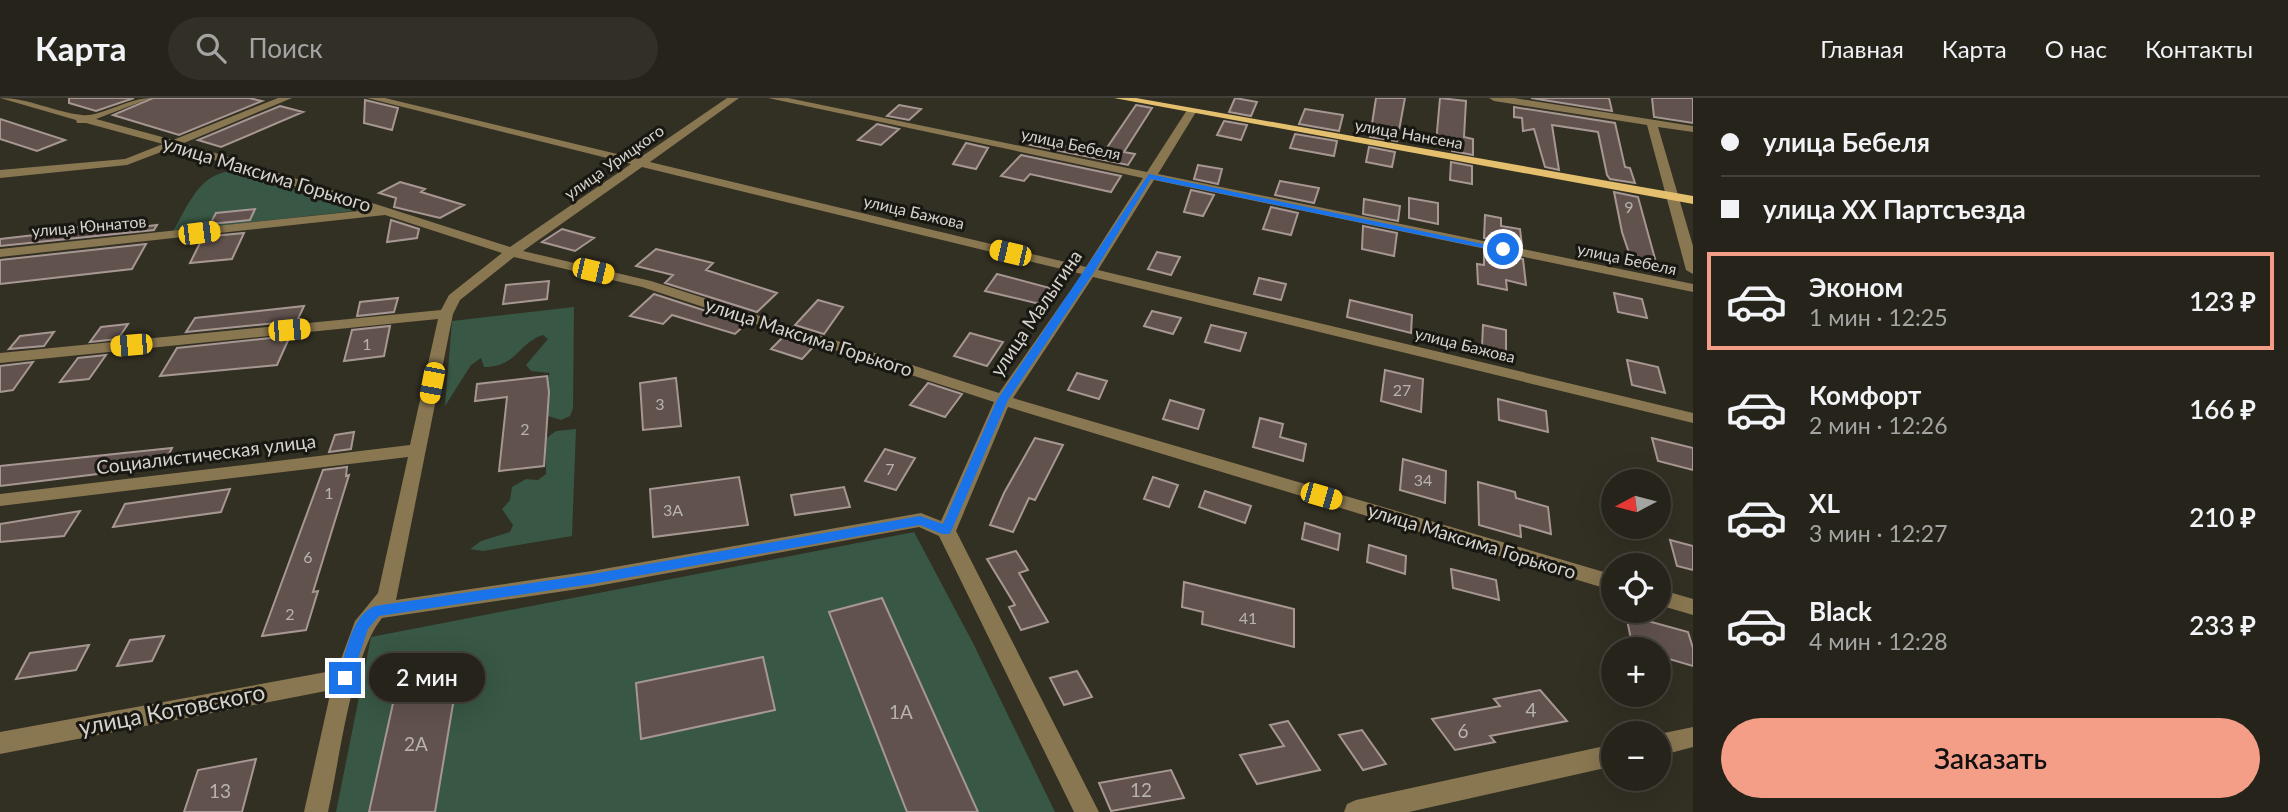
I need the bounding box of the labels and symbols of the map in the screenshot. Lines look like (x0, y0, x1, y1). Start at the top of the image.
street label: улица Нансена (1353, 115, 1465, 152)
street label: улица Урицкого (560, 120, 667, 203)
street label: улица Бебеля (1020, 124, 1123, 163)
street label: улица Максима Горького (160, 131, 374, 216)
street label: улица Бажова (862, 191, 966, 232)
house number: 9 (1624, 197, 1634, 216)
street label: улица Юннатов (31, 211, 147, 240)
car (177, 220, 222, 246)
route start (1487, 233, 1519, 265)
car (988, 238, 1033, 268)
street label: улица Бебеля (1576, 239, 1679, 278)
street label: улица Малыгина (985, 245, 1086, 380)
car (571, 256, 616, 286)
street label: улица Максима Горького (703, 292, 916, 381)
car (268, 318, 311, 342)
street label: улица Бажова (1413, 323, 1517, 366)
car (110, 333, 153, 357)
house number: 1 (362, 334, 372, 353)
car (418, 360, 447, 406)
house number: 27 (1393, 380, 1411, 399)
house number: 3 (655, 394, 665, 413)
house number: 2 (520, 419, 530, 438)
street label: Социалистическая улица (95, 429, 317, 478)
house number: 7 (885, 459, 895, 478)
north arrow (1601, 469, 1671, 539)
house number: 34 (1414, 470, 1432, 489)
car (1298, 480, 1345, 512)
house number: 1 (324, 483, 334, 502)
street label: улица Максима Горького (1365, 498, 1579, 583)
house number: 3А (663, 500, 683, 519)
house number: 6 (303, 547, 313, 566)
house number: 2 (285, 604, 295, 623)
house number: 41 (1239, 608, 1257, 627)
callout: 2 мин (370, 654, 485, 702)
route end (329, 662, 361, 694)
street label: улица Котовского (76, 677, 267, 741)
house number: 4 (1525, 698, 1537, 721)
house number: 1А (889, 700, 913, 723)
house number: 6 (1457, 719, 1469, 742)
house number: 2А (404, 732, 428, 755)
house number: 12 (1130, 778, 1152, 801)
house number: 13 (209, 779, 231, 802)

